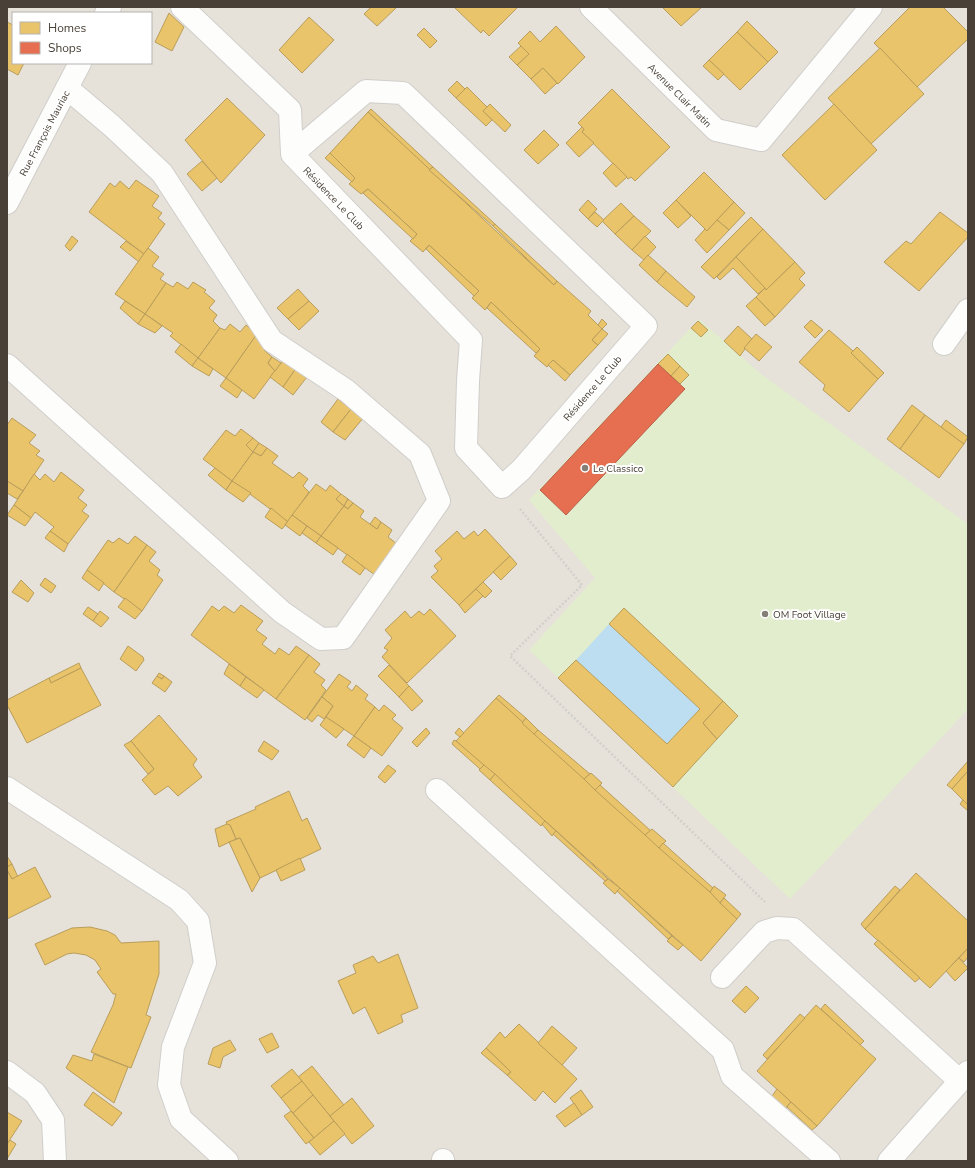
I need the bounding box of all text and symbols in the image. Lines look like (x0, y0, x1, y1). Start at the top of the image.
legend (12, 12, 152, 64)
text: Homes (48, 20, 86, 36)
text: Shops (48, 40, 82, 56)
street label: Avenue Clair Matin (644, 61, 714, 131)
street label: Rue François Mauriac (16, 88, 74, 179)
street label: Résidence Le Club (300, 164, 367, 233)
street label: Résidence Le Club (560, 353, 625, 424)
place label: Le Classico (593, 462, 644, 476)
marker: Le Classico (580, 463, 590, 473)
place label: OM Foot Village (773, 608, 846, 622)
marker: OM Foot Village (760, 609, 770, 619)

